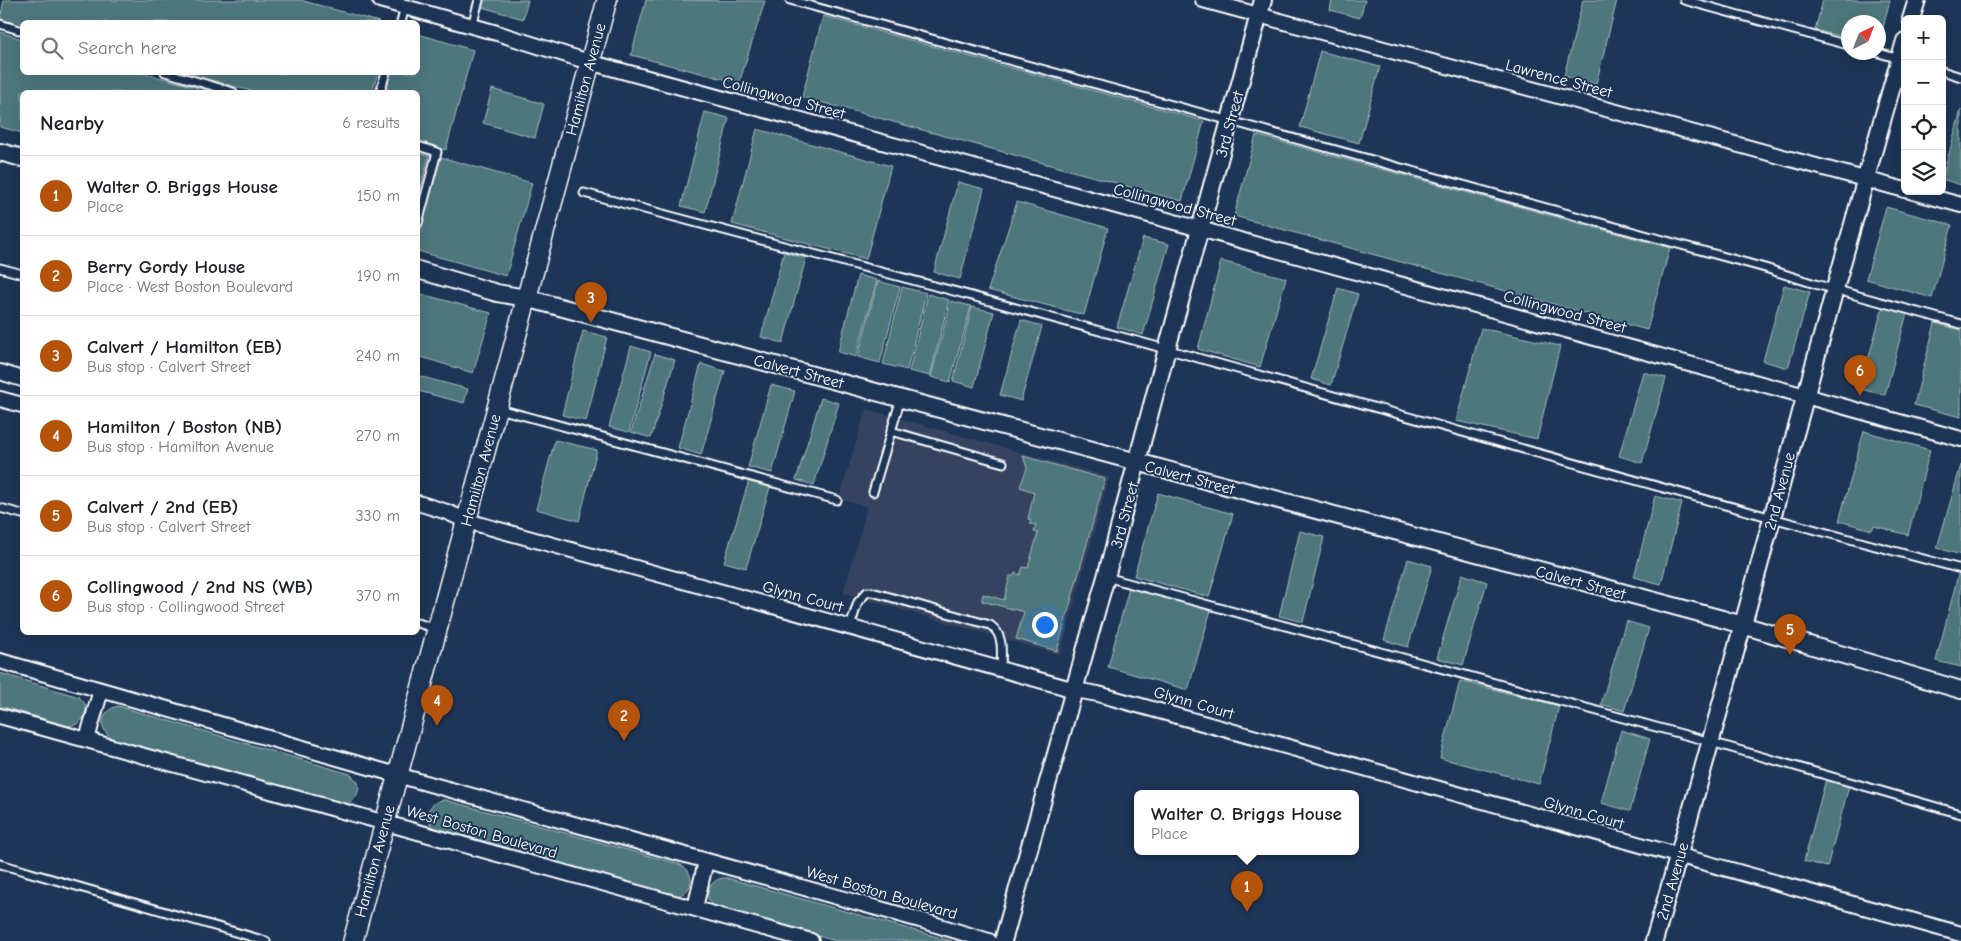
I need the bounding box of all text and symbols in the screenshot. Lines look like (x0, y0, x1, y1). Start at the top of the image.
north arrow (1841, 15, 1886, 60)
map controls (1901, 15, 1946, 195)
button: + (1901, 15, 1946, 60)
search box (20, 20, 420, 75)
street label: Hamilton Avenue (562, 21, 610, 137)
icon: search (38, 34, 66, 62)
text: Search here (78, 37, 177, 59)
street label: Lawrence Street (1503, 56, 1614, 102)
button: − (1901, 60, 1946, 105)
street label: Collingwood Street (720, 73, 848, 123)
street label: 3rd Street (1212, 89, 1248, 159)
button: locate (1901, 105, 1946, 150)
text: Nearby (40, 111, 104, 135)
text: 6 results (342, 114, 400, 132)
button: layers (1901, 150, 1946, 195)
text: Walter O. Briggs House (87, 176, 278, 198)
street label: Collingwood Street (1111, 180, 1239, 230)
text: 1 (53, 187, 59, 205)
text: 150 m (357, 187, 400, 205)
text: Place (87, 198, 123, 216)
text: Berry Gordy House (87, 256, 245, 278)
text: 2 (52, 267, 60, 285)
text: 190 m (357, 267, 400, 285)
text: Place · West Boston Boulevard (87, 278, 293, 296)
pin: 3 (575, 282, 607, 323)
street label: Collingwood Street (1501, 287, 1629, 337)
text: Calvert / Hamilton (EB) (87, 336, 282, 358)
text: 3 (52, 347, 60, 365)
text: 240 m (356, 347, 400, 365)
street label: Calvert Street (752, 351, 846, 393)
pin: 6 (1844, 355, 1876, 396)
text: Bus stop · Calvert Street (87, 358, 251, 376)
street label: Hamilton Avenue (457, 412, 505, 528)
text: Hamilton / Boston (NB) (87, 416, 282, 438)
text: 4 (52, 427, 60, 445)
text: 270 m (356, 427, 400, 445)
text: Bus stop · Hamilton Avenue (87, 438, 274, 456)
street label: 2nd Avenue (1761, 450, 1799, 532)
street label: Calvert Street (1143, 457, 1237, 499)
street label: 3rd Street (1107, 480, 1143, 550)
text: Calvert / 2nd (EB) (87, 496, 238, 518)
text: 5 (52, 507, 60, 525)
text: 330 m (355, 507, 400, 525)
text: Bus stop · Calvert Street (87, 518, 251, 536)
street label: Calvert Street (1534, 562, 1628, 604)
text: Collingwood / 2nd NS (WB) (87, 576, 313, 598)
street label: Glynn Court (761, 578, 845, 616)
text: 6 (52, 587, 60, 605)
text: 370 m (356, 587, 400, 605)
text: Bus stop · Collingwood Street (87, 598, 285, 616)
your location (1032, 612, 1058, 638)
pin: 5 (1774, 614, 1806, 655)
street label: Glynn Court (1152, 683, 1236, 723)
pin: 4 (421, 685, 453, 726)
pin: 2 (608, 700, 640, 741)
popup (1134, 790, 1359, 855)
street label: Glynn Court (1542, 793, 1626, 833)
street label: West Boston Boulevard (404, 802, 559, 862)
street label: Hamilton Avenue (351, 803, 399, 919)
text: Walter O. Briggs House (1151, 803, 1342, 825)
text: Place (1151, 825, 1188, 843)
street label: 2nd Avenue (1653, 840, 1693, 922)
street label: West Boston Boulevard (804, 863, 959, 923)
pin: 1 (1231, 871, 1263, 912)

